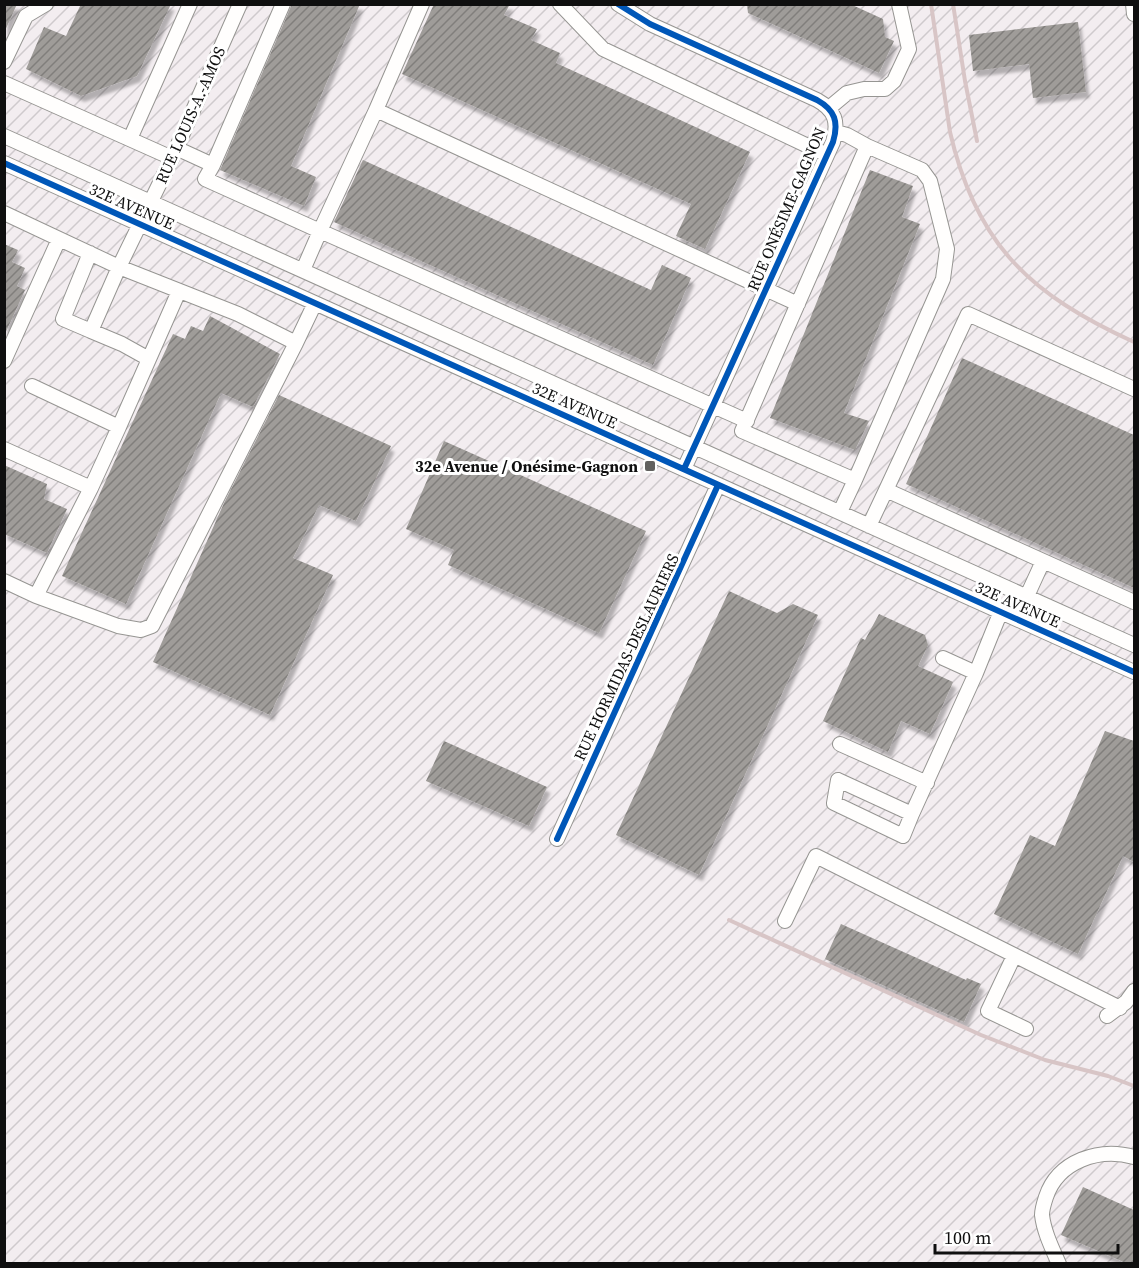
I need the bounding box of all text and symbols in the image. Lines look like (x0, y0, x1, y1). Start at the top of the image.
street label: RUE LOUIS-A.-AMOS (150, 43, 230, 187)
street label: RUE ONÉSIME-GAGNON (742, 124, 831, 294)
street label: 32E AVENUE (86, 177, 178, 235)
street label: 32E AVENUE (529, 376, 621, 434)
place label: 32e Avenue / Onésime-Gagnon (415, 455, 638, 477)
marker: 32e Avenue / Onésime-Gagnon (643, 459, 657, 473)
street label: RUE HORMIDAS-DESLAURIERS (568, 550, 684, 764)
street label: 32E AVENUE (972, 575, 1064, 633)
scale bar (935, 1217, 1118, 1255)
text: 100 m (944, 1225, 991, 1250)

